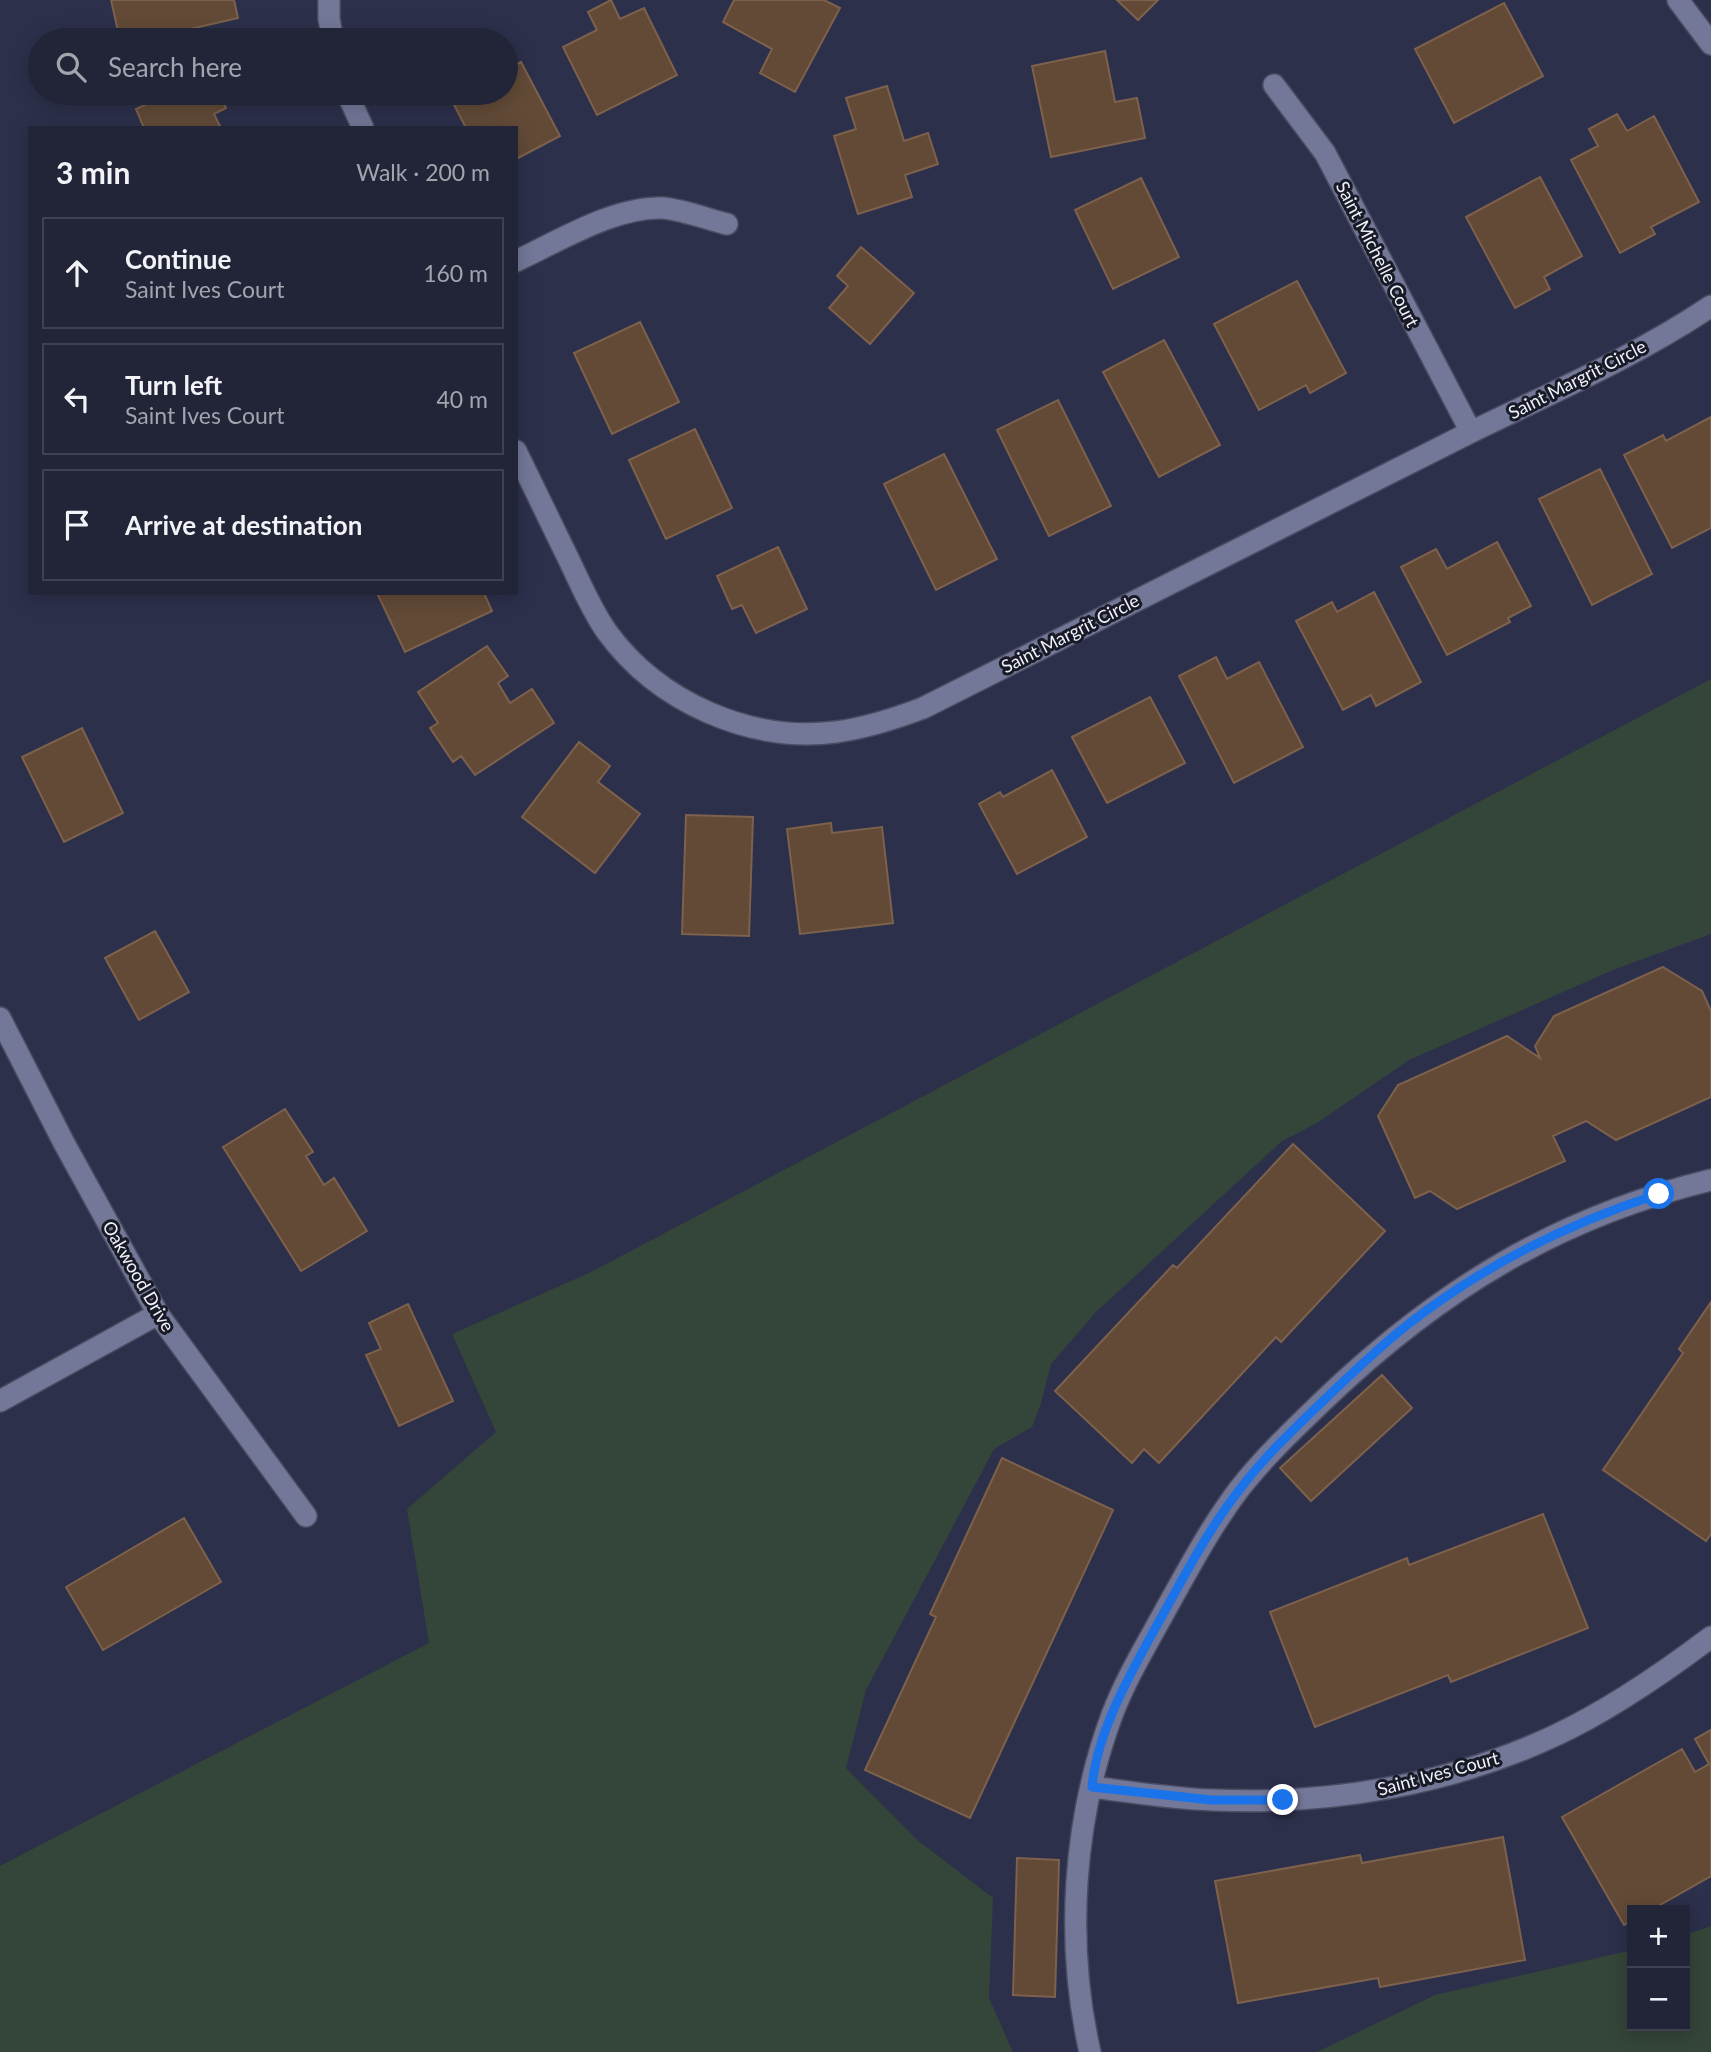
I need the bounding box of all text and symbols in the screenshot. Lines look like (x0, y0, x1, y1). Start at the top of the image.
search box (28, 28, 518, 105)
icon: search (52, 48, 90, 86)
text: Search here (108, 51, 242, 83)
text: 3 min (56, 154, 130, 190)
text: Walk · 200 m (356, 158, 490, 186)
street label: Saint Michelle Court (1332, 177, 1425, 331)
text: Continue (125, 243, 231, 275)
icon: ahead (58, 254, 96, 292)
text: 160 m (423, 259, 488, 287)
text: Saint Ives Court (125, 275, 284, 303)
street label: Saint Margrit Circle (1504, 335, 1650, 423)
text: Turn left (125, 369, 222, 401)
icon: left (58, 380, 96, 418)
text: 40 m (437, 385, 488, 413)
text: Saint Ives Court (125, 401, 284, 429)
icon: arrive (58, 506, 96, 544)
text: Arrive at destination (125, 509, 362, 541)
street label: Saint Margrit Circle (997, 589, 1143, 677)
route start (1643, 1178, 1674, 1209)
street label: Oakwood Drive (98, 1217, 180, 1335)
street label: Saint Ives Court (1375, 1746, 1502, 1800)
route end (1267, 1784, 1298, 1815)
map controls (1627, 1905, 1690, 2031)
button: + (1627, 1905, 1690, 1968)
button: − (1627, 1968, 1690, 2031)

